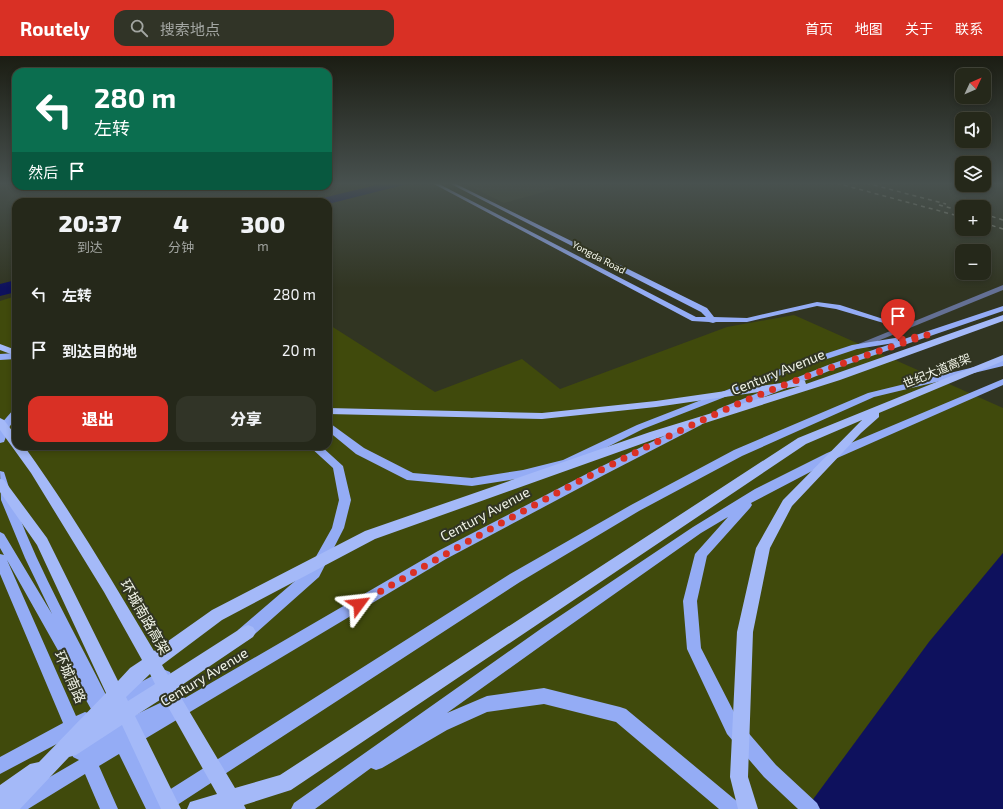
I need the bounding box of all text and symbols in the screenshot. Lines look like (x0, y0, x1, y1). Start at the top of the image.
search box (114, 10, 394, 46)
text: Routely (20, 17, 90, 40)
icon: search (128, 17, 150, 39)
text: 搜索地点 (160, 20, 220, 38)
text: 首页 (805, 20, 833, 37)
text: 地图 (855, 20, 883, 37)
text: 关于 (905, 20, 933, 37)
text: 联系 (955, 20, 983, 37)
north arrow (955, 68, 991, 104)
map controls (955, 68, 991, 280)
text: 280 m (94, 80, 176, 114)
icon: left (28, 84, 80, 136)
button: sound (955, 112, 991, 148)
text: 左转 (94, 117, 130, 139)
button: layers (955, 156, 991, 192)
icon: arrive (66, 160, 88, 182)
text: 然后 (28, 163, 58, 181)
button: + (955, 200, 991, 236)
text: 20:37 (59, 208, 121, 237)
text: 4 (173, 208, 189, 237)
text: 300 (241, 209, 285, 238)
text: m (257, 238, 269, 254)
street label: Yongda Road (570, 238, 628, 276)
text: 到达 (77, 239, 103, 255)
text: 分钟 (168, 239, 194, 255)
button: − (955, 244, 991, 280)
icon: left (28, 283, 50, 305)
text: 280 m (273, 285, 316, 303)
text: 左转 (62, 286, 92, 304)
pin (881, 299, 915, 340)
icon: arrive (887, 305, 909, 327)
icon: arrive (28, 339, 50, 361)
text: 20 m (282, 341, 316, 359)
text: 到达目的地 (62, 342, 137, 360)
street label: Century Avenue (729, 345, 827, 398)
street label: 世纪大道高架 (901, 350, 973, 390)
button: 退出 (28, 396, 168, 442)
button: 分享 (176, 396, 316, 442)
street label: Century Avenue (437, 483, 533, 544)
street label: 环城南路高架 (117, 576, 174, 657)
position arrow (338, 583, 380, 625)
street label: Century Avenue (157, 644, 251, 709)
street label: 环城南路 (51, 648, 90, 706)

